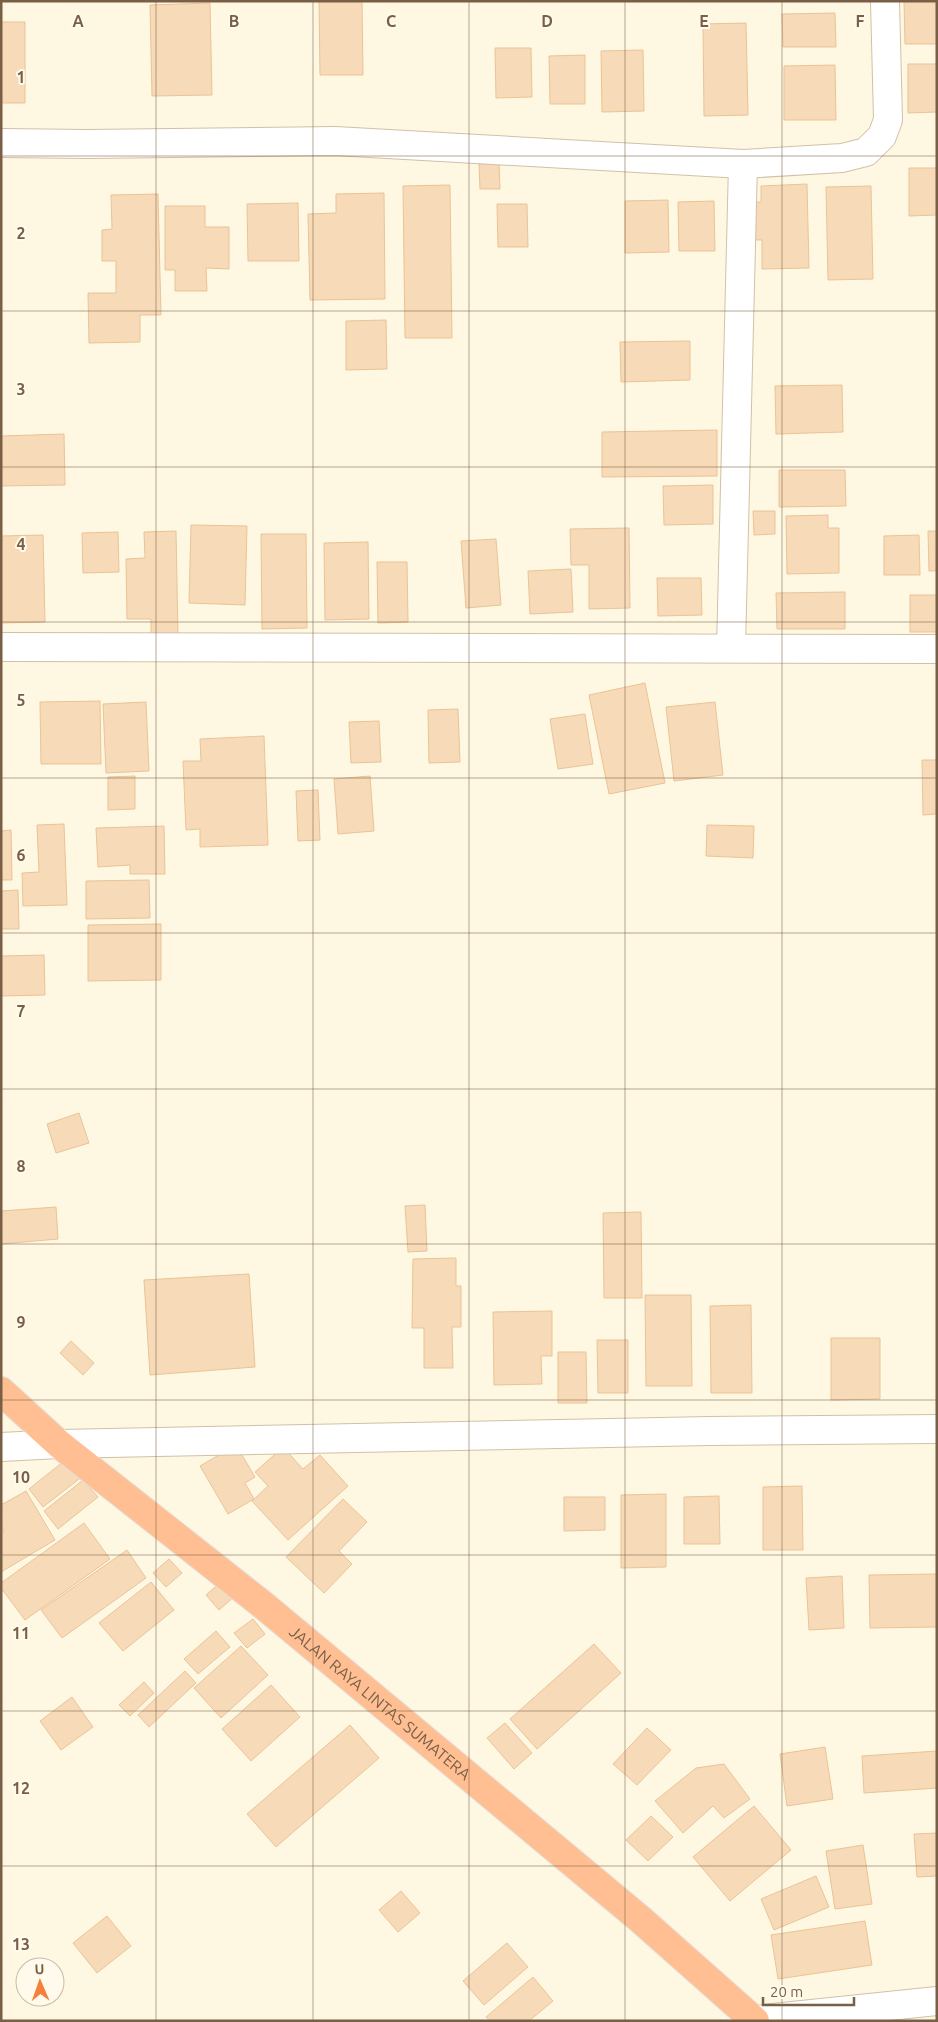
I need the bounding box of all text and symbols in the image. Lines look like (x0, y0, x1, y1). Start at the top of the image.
text: A (72, 12, 84, 30)
text: B (229, 12, 239, 30)
text: C (386, 12, 396, 30)
text: D (541, 12, 553, 30)
text: E (699, 12, 709, 30)
text: F (856, 12, 865, 30)
text: 1 (16, 68, 26, 86)
text: 2 (16, 224, 26, 242)
text: 3 (16, 380, 26, 398)
text: 4 (16, 535, 26, 553)
text: 5 (16, 691, 26, 709)
text: 6 (16, 846, 26, 864)
text: 7 (16, 1002, 26, 1020)
text: 8 (16, 1157, 26, 1175)
text: 9 (16, 1313, 26, 1331)
text: 10 (12, 1468, 30, 1486)
street label: JALAN RAYA LINTAS SUMATERA (286, 1622, 475, 1784)
text: 11 (12, 1624, 30, 1642)
text: 12 (12, 1779, 30, 1797)
text: 13 (12, 1935, 30, 1953)
north arrow (15, 1957, 65, 2007)
text: U (34, 1961, 45, 1977)
scale bar (763, 1974, 854, 2006)
text: 20 m (770, 1983, 803, 2000)

